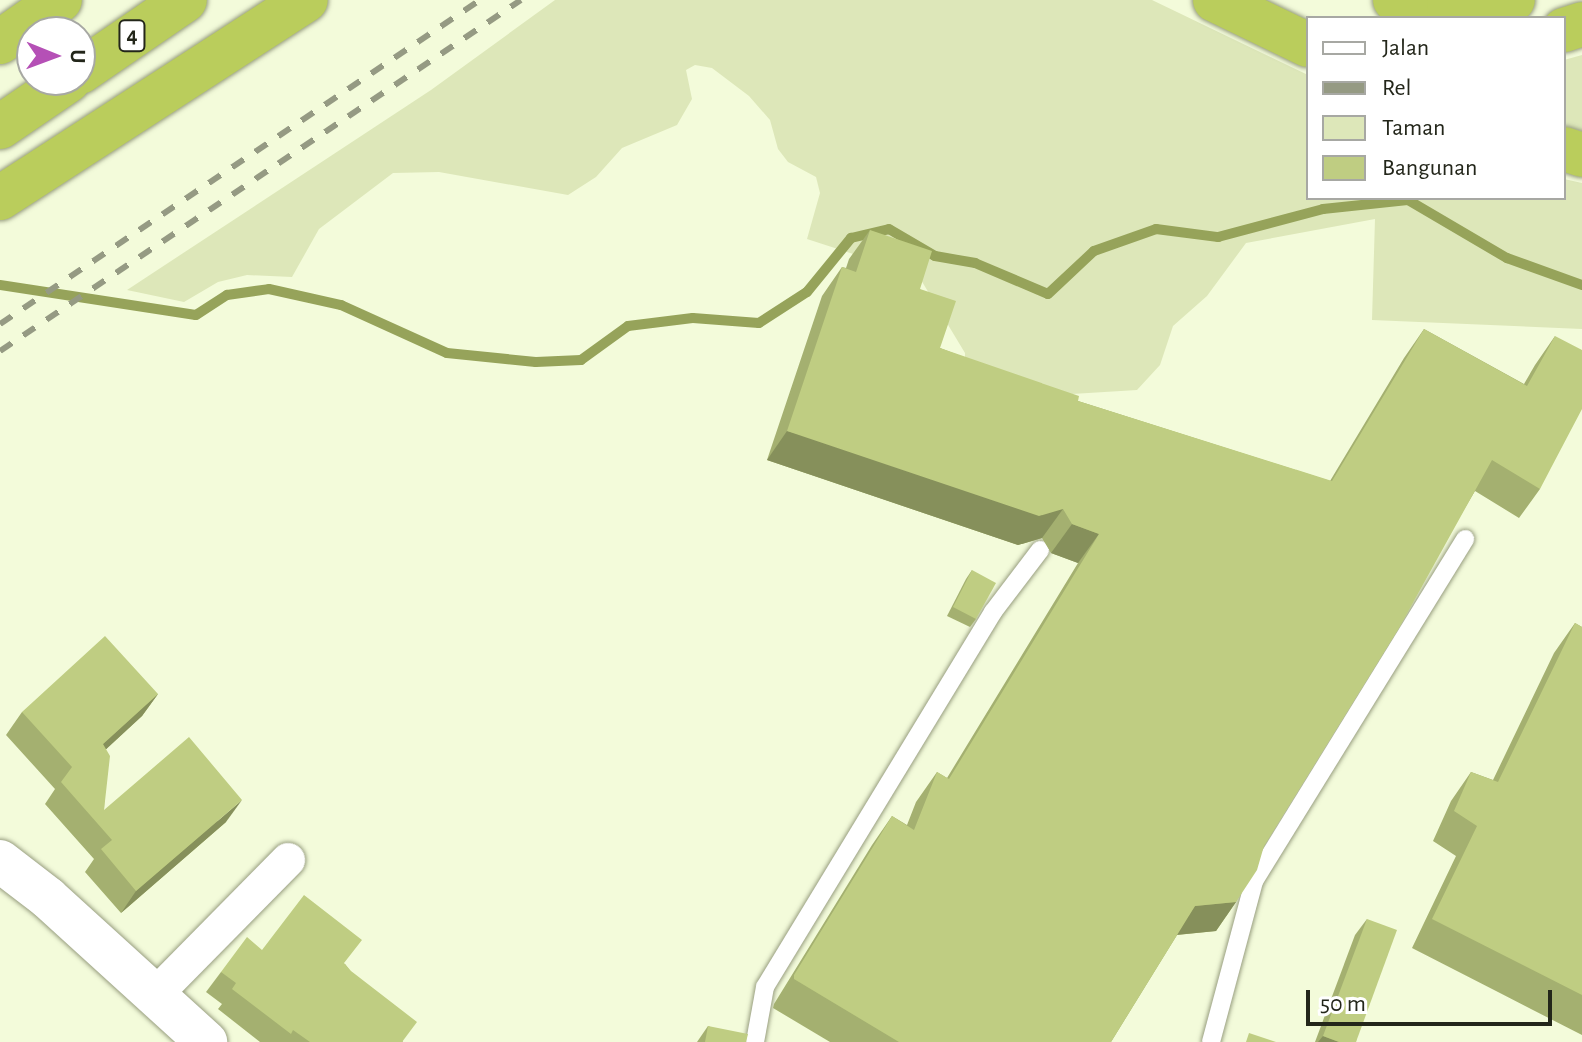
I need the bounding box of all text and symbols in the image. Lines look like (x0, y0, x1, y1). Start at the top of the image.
north arrow (16, 16, 96, 96)
legend (1306, 16, 1566, 200)
road number: 4 (118, 18, 146, 54)
text: Jalan (1382, 36, 1429, 60)
text: U (67, 49, 89, 64)
text: Rel (1382, 76, 1411, 100)
text: Taman (1382, 116, 1445, 140)
text: Bangunan (1382, 156, 1477, 180)
scale bar (1310, 974, 1556, 1024)
text: 50 m (1320, 992, 1366, 1016)

